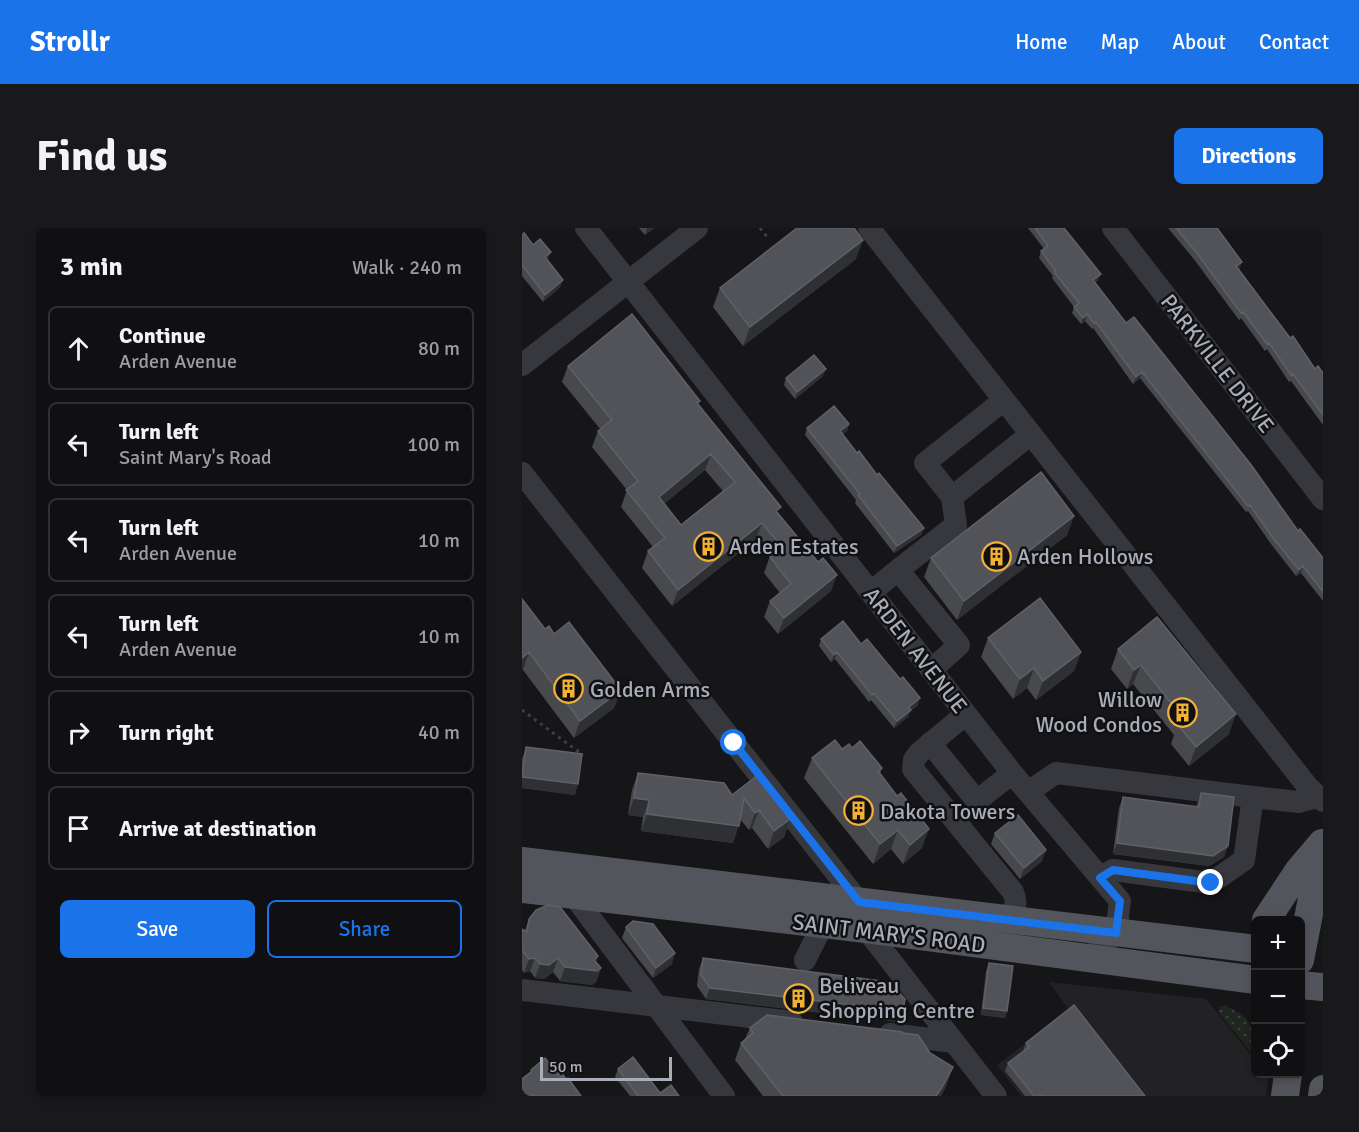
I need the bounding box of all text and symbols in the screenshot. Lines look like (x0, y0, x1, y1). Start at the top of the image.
text: Strollr (30, 25, 110, 59)
text: Home (1015, 29, 1068, 55)
text: Map (1101, 29, 1139, 55)
text: About (1172, 29, 1226, 55)
text: Contact (1259, 29, 1329, 55)
button: Directions (1174, 128, 1323, 184)
text: Find us (36, 131, 167, 182)
text: 3 min (60, 251, 123, 283)
text: Walk · 240 m (352, 255, 462, 280)
street label: PARKVILLE DRIVE (1155, 288, 1280, 438)
text: Continue (119, 322, 206, 349)
icon: ahead (62, 332, 95, 365)
text: 80 m (418, 336, 460, 361)
text: Arden Avenue (119, 349, 237, 374)
text: Turn left (119, 418, 199, 445)
icon: left (62, 428, 95, 461)
text: 100 m (407, 432, 460, 457)
text: Saint Mary's Road (119, 445, 272, 470)
text: Turn left (119, 514, 199, 541)
icon: left (62, 524, 95, 557)
text: 10 m (418, 528, 460, 553)
building icon: Arden Estates (692, 530, 724, 562)
place label: Arden Estates (729, 533, 859, 560)
building icon: Arden Hollows (980, 540, 1012, 572)
text: Arden Avenue (119, 541, 237, 566)
place label: Arden Hollows (1017, 543, 1153, 570)
street label: ARDEN AVENUE (858, 582, 973, 719)
text: Turn left (119, 610, 199, 637)
icon: left (62, 620, 95, 653)
text: 10 m (418, 624, 460, 649)
text: Arden Avenue (119, 637, 237, 662)
building icon: Golden Arms (553, 673, 585, 705)
place label: Golden Arms (590, 676, 710, 703)
place label: Willow Wood Condos (1035, 686, 1162, 738)
building icon: Willow Wood Condos (1167, 696, 1199, 728)
icon: right (62, 716, 95, 749)
text: Turn right (119, 719, 214, 746)
text: 40 m (418, 720, 460, 745)
route start (720, 729, 746, 755)
building icon: Dakota Towers (843, 795, 875, 827)
place label: Dakota Towers (880, 798, 1015, 825)
icon: arrive (62, 812, 95, 845)
text: Arrive at destination (119, 815, 316, 842)
route end (1197, 869, 1223, 895)
button: Save (60, 900, 255, 958)
button: Share (267, 900, 462, 958)
street label: SAINT MARY'S ROAD (791, 908, 987, 959)
map controls (1251, 916, 1305, 1078)
button: + (1251, 916, 1305, 970)
button: − (1251, 970, 1305, 1024)
place label: Beliveau Shopping Centre (819, 972, 975, 1024)
building icon: Beliveau Shopping Centre (782, 982, 814, 1014)
button: locate (1251, 1024, 1305, 1078)
scale bar (540, 1054, 672, 1082)
text: 50 m (549, 1057, 583, 1077)

